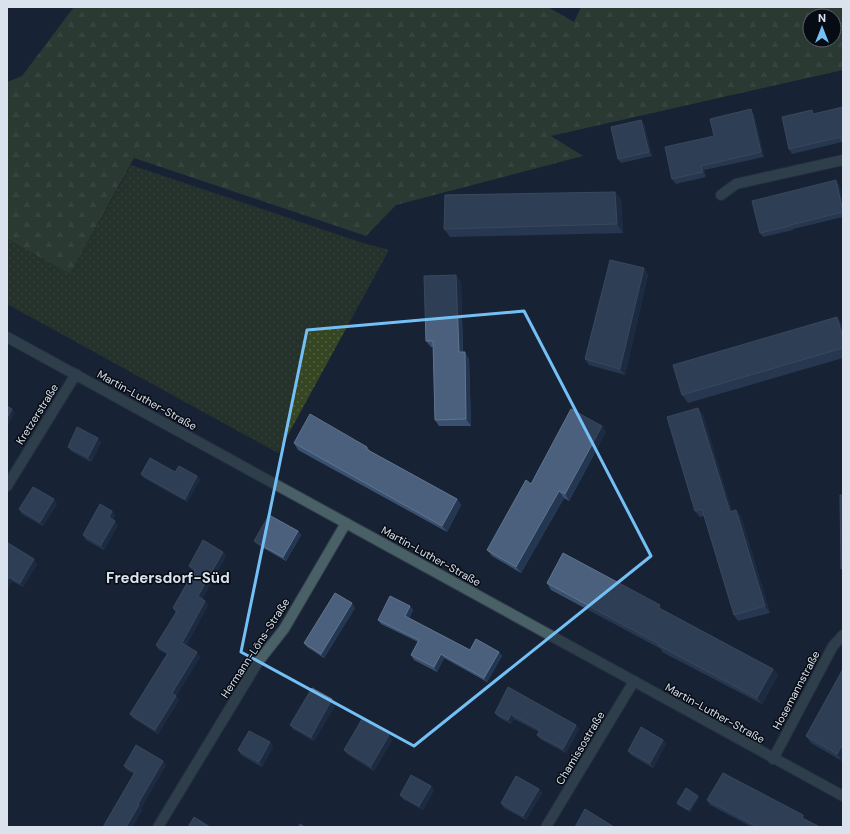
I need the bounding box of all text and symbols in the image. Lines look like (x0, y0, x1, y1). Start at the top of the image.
north arrow (802, 8, 842, 48)
text: N (818, 11, 826, 25)
street label: Martin-Luther-Straße (95, 367, 199, 433)
street label: Kretzerstraße (13, 381, 61, 447)
street label: Martin-Luther-Straße (379, 523, 483, 589)
district label: Fredersdorf-Süd (106, 568, 230, 588)
street label: Hermann-Löns-Straße (217, 595, 293, 701)
street label: Hosemannstraße (769, 648, 823, 732)
street label: Martin-Luther-Straße (663, 680, 767, 746)
street label: Chamissostraße (553, 709, 607, 787)

